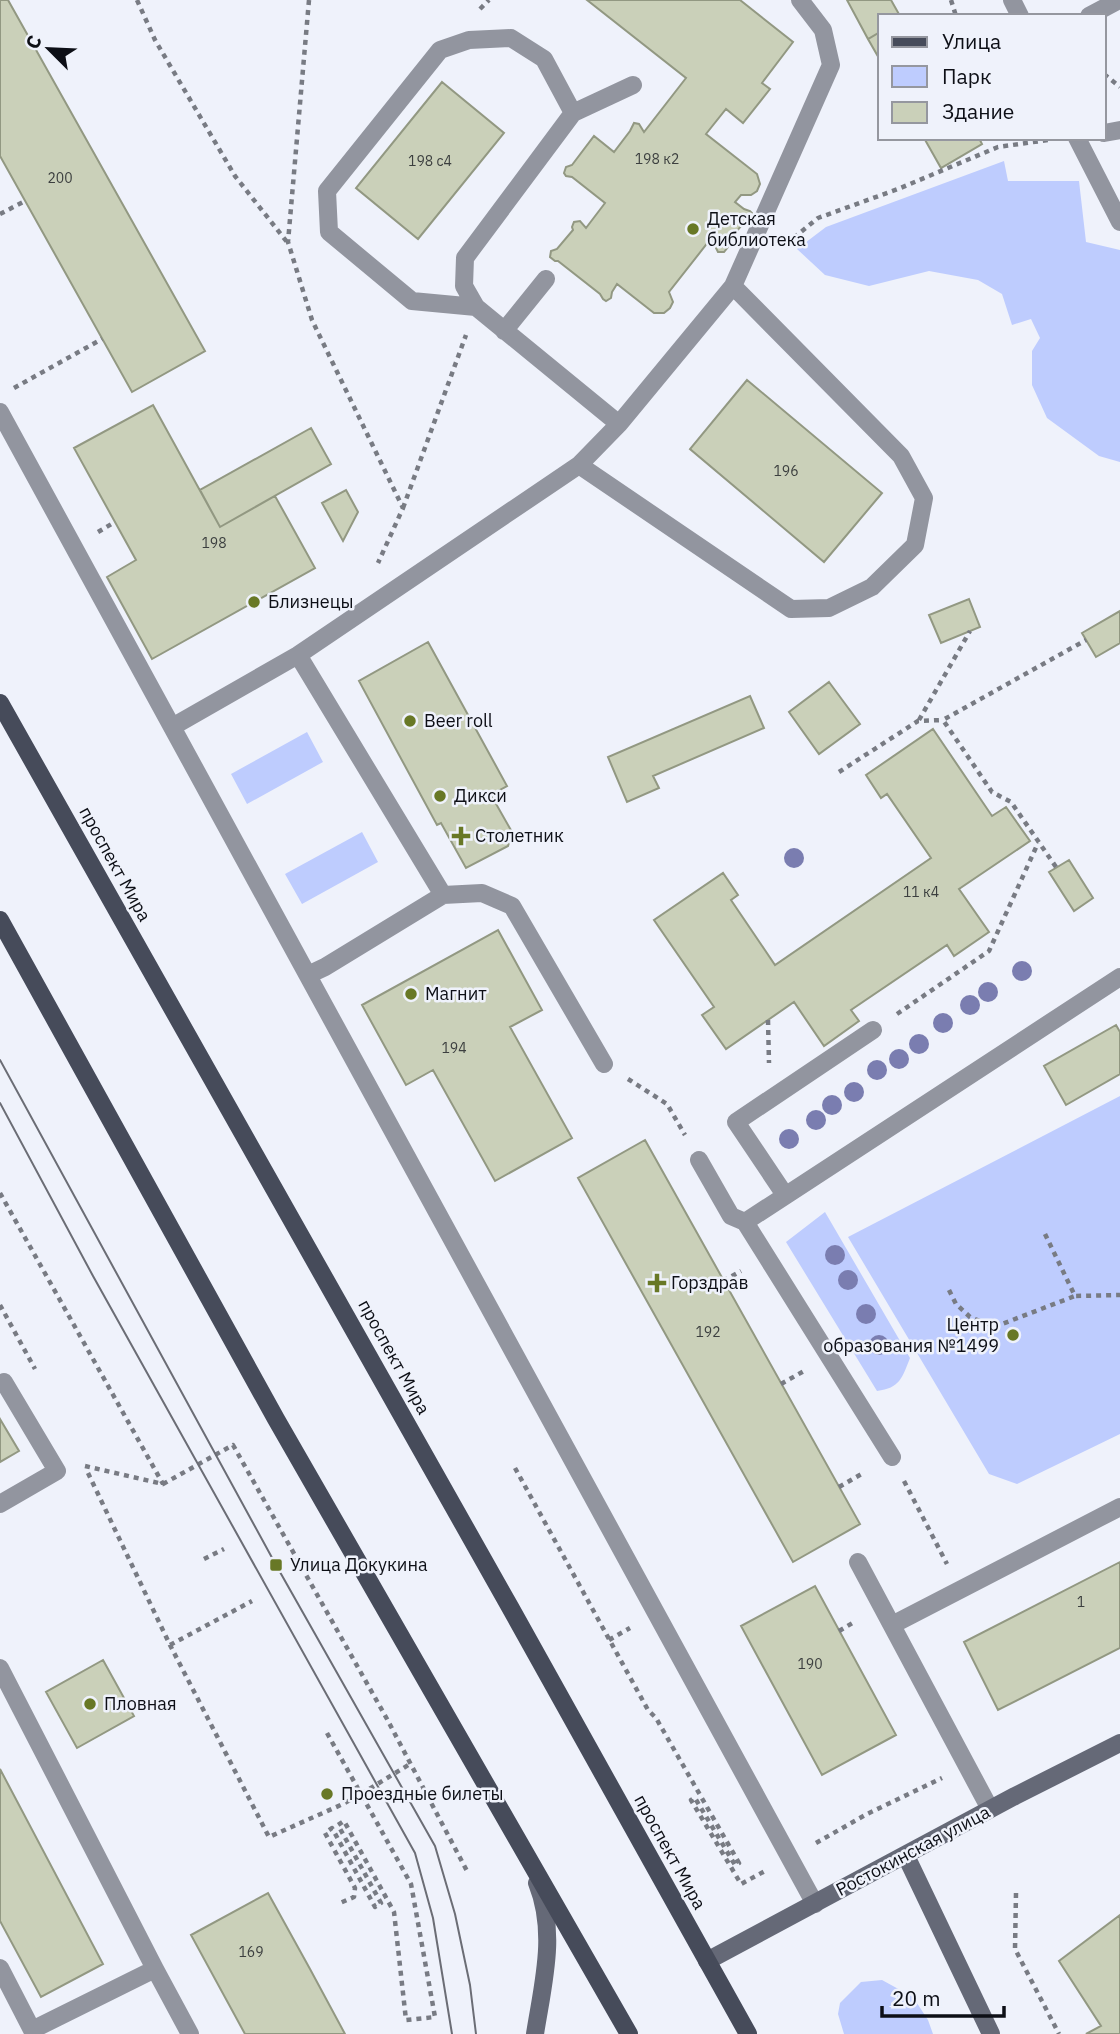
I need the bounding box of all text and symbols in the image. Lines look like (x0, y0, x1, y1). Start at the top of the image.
north arrow (14, 14, 84, 84)
legend (878, 14, 1106, 140)
text: Улица (942, 27, 1001, 55)
text: С (20, 32, 47, 53)
text: Парк (942, 62, 992, 90)
text: Здание (942, 97, 1014, 125)
house number: 198 к2 (635, 150, 679, 168)
house number: 198 с4 (408, 152, 452, 170)
house number: 200 (47, 169, 73, 187)
place label: Детская библиотека (707, 207, 806, 251)
marker: Детская библиотека (685, 221, 701, 237)
house number: 196 (773, 462, 799, 480)
house number: 198 (201, 534, 227, 552)
place label: Близнецы (268, 590, 353, 613)
marker: Близнецы (246, 594, 262, 610)
place label: Beer roll (424, 709, 493, 732)
marker: Beer roll (402, 713, 418, 729)
place label: Дикси (454, 784, 507, 807)
marker: Дикси (432, 788, 448, 804)
street label: проспект Мира (74, 802, 157, 926)
place label: Столетник (475, 824, 564, 847)
marker: Столетник (453, 828, 469, 844)
house number: 11 к4 (903, 883, 939, 901)
place label: Магнит (425, 982, 487, 1005)
marker: Магнит (403, 986, 419, 1002)
house number: 194 (441, 1039, 467, 1057)
place label: Горздрав (671, 1271, 749, 1294)
marker: Горздрав (649, 1275, 665, 1291)
street label: проспект Мира (353, 1295, 436, 1419)
place label: Центр образования №1499 (823, 1313, 999, 1357)
house number: 192 (695, 1323, 721, 1341)
marker: Центр образования №1499 (1005, 1327, 1021, 1343)
place label: Улица Докукина (290, 1553, 428, 1576)
marker: Улица Докукина (268, 1557, 284, 1573)
house number: 1 (1077, 1593, 1085, 1611)
house number: 190 (797, 1655, 823, 1673)
place label: Пловная (104, 1692, 177, 1715)
marker: Пловная (82, 1696, 98, 1712)
place label: Проездные билеты (341, 1782, 503, 1805)
marker: Проездные билеты (319, 1786, 335, 1802)
street label: проспект Мира (629, 1790, 712, 1914)
street label: Ростокинская улица (832, 1800, 994, 1901)
house number: 169 (238, 1943, 264, 1961)
scale bar (882, 1974, 1004, 2018)
text: 20 m (892, 1984, 941, 2012)

